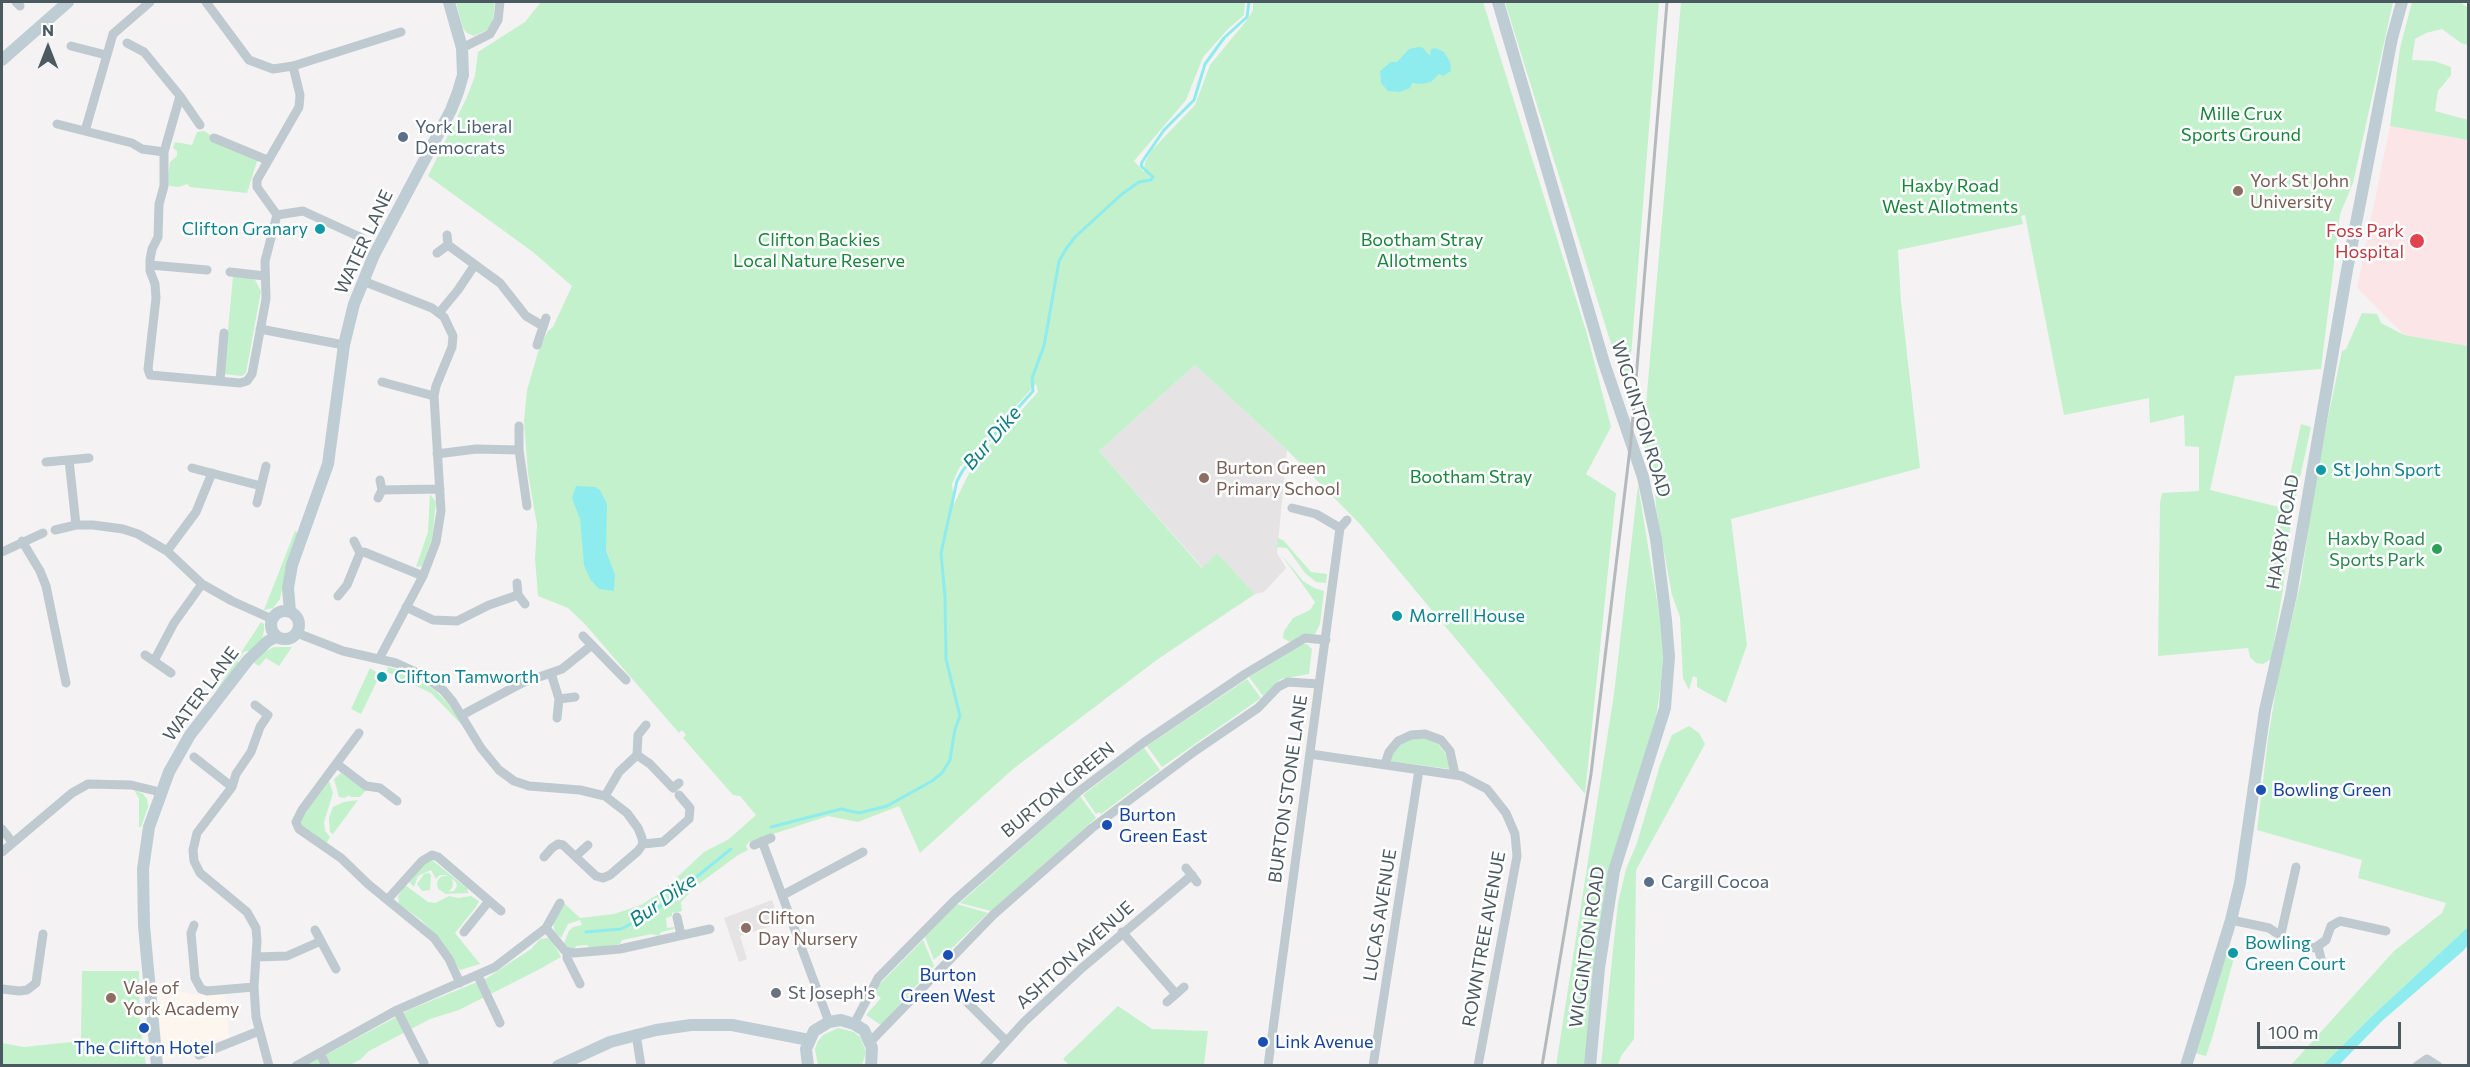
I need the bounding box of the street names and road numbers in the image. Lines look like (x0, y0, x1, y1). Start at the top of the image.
street label: WATER LANE (330, 186, 398, 298)
street label: WIGGINTON ROAD (1607, 338, 1675, 500)
street label: HAXBY ROAD (2262, 473, 2304, 591)
street label: WATER LANE (158, 643, 244, 745)
street label: BURTON STONE LANE (1264, 694, 1312, 884)
street label: BURTON GREEN (997, 738, 1119, 842)
street label: LUCAS AVENUE (1359, 847, 1401, 983)
street label: ROWNTREE AVENUE (1458, 849, 1510, 1029)
street label: WIGGINTON ROAD (1565, 865, 1609, 1029)
street label: ASHTON AVENUE (1012, 897, 1138, 1013)

